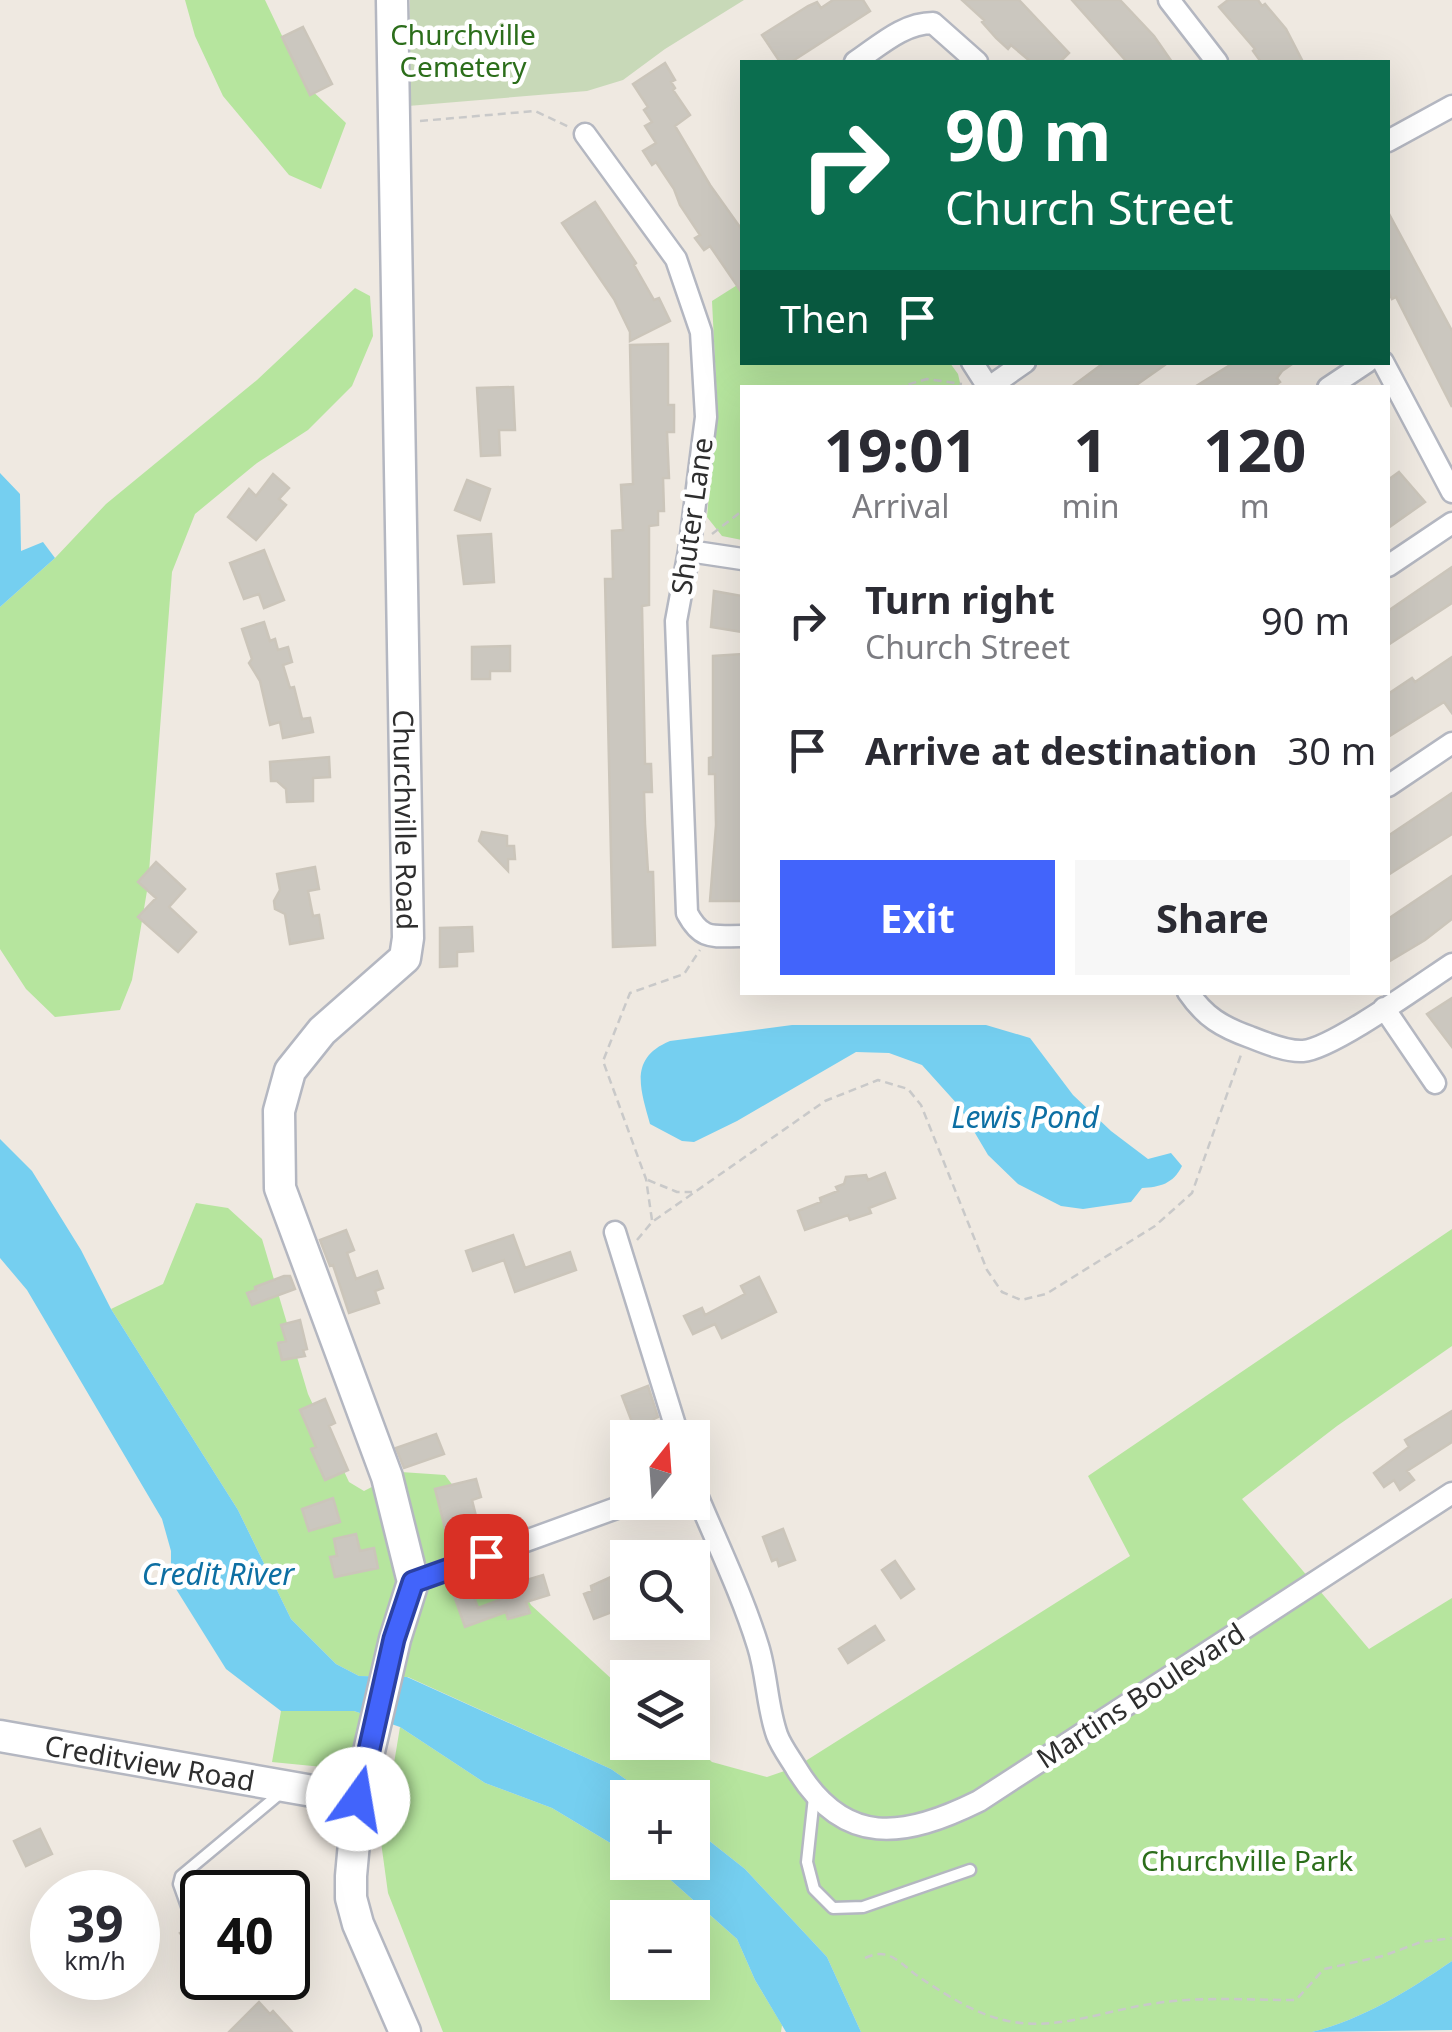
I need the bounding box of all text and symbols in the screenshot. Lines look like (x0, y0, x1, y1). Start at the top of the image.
park label: Churchville Cemetery (390, 15, 536, 85)
text: 90 m (945, 86, 1112, 182)
icon: right (780, 100, 910, 230)
text: Church Street (945, 177, 1234, 238)
icon: arrive (890, 290, 945, 345)
text: Then (780, 292, 870, 344)
text: 19:01 (824, 408, 978, 490)
text: 1 (1073, 408, 1108, 490)
text: 120 (1203, 408, 1306, 490)
street label: Shuter Lane (661, 435, 721, 597)
text: Arrival (852, 484, 950, 527)
text: min (1062, 484, 1120, 527)
text: m (1240, 484, 1270, 527)
text: Turn right (865, 573, 1055, 625)
icon: right (780, 593, 835, 648)
text: 90 m (1261, 594, 1350, 646)
text: Church Street (865, 625, 1070, 668)
street label: Churchville Road (385, 709, 427, 930)
icon: arrive (780, 723, 835, 778)
text: Arrive at destination (865, 724, 1257, 776)
text: 30 m (1287, 724, 1376, 776)
button: Exit (780, 860, 1055, 975)
button: Share (1075, 860, 1350, 975)
water label: Lewis Pond (951, 1096, 1099, 1137)
north arrow (610, 1420, 710, 1520)
map controls (610, 1420, 710, 2000)
pin (444, 1514, 529, 1599)
icon: arrive (459, 1529, 514, 1584)
button: search (610, 1540, 710, 1640)
water label: Credit River (142, 1553, 295, 1594)
street label: Martins Boulevard (1029, 1613, 1251, 1777)
button: layers (610, 1660, 710, 1760)
street label: Creditview Road (42, 1725, 258, 1799)
position arrow (306, 1747, 410, 1851)
button: + (610, 1780, 710, 1880)
park label: Churchville Park (1141, 1841, 1353, 1879)
speed limit sign: 40 (180, 1870, 310, 2000)
text: 39 (66, 1889, 124, 1957)
button: − (610, 1900, 710, 2000)
text: km/h (64, 1943, 126, 1977)

